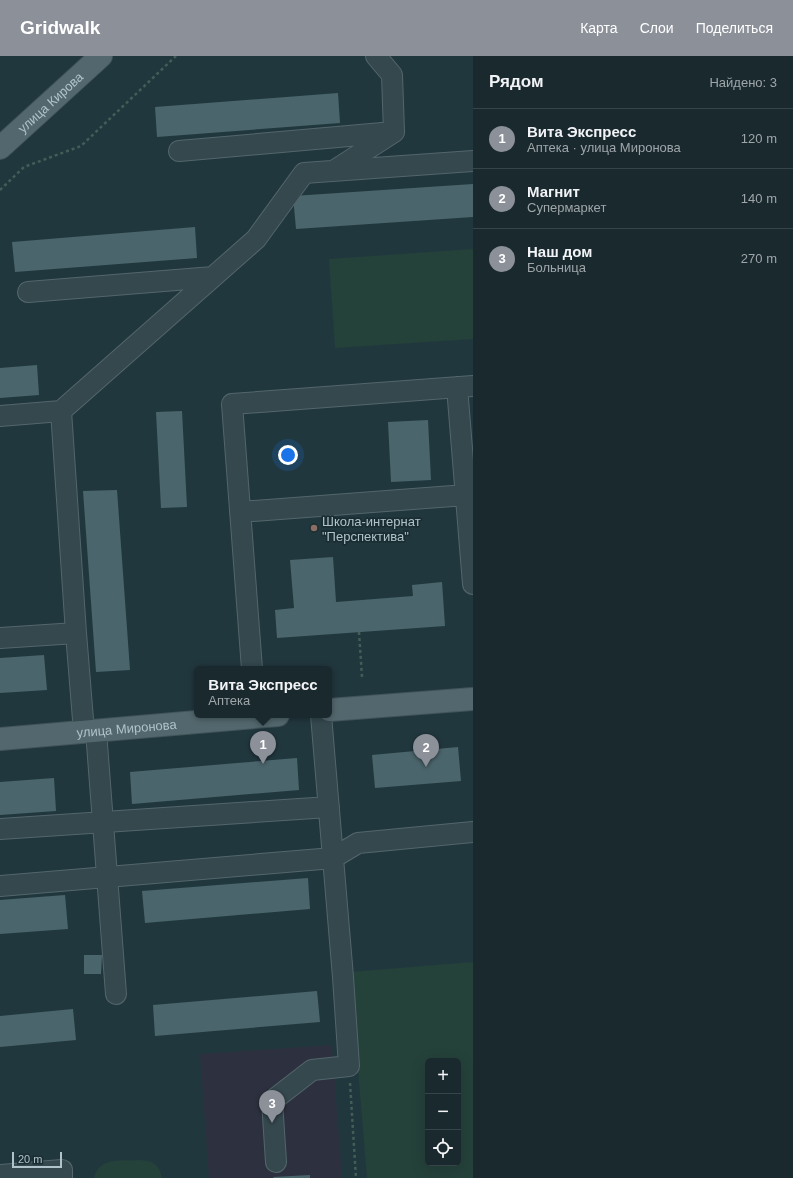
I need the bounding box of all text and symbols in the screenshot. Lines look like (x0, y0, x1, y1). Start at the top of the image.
text: Gridwalk (20, 17, 100, 38)
text: Карта (580, 20, 618, 36)
text: Слои (640, 20, 674, 36)
text: Поделиться (696, 20, 773, 36)
street label: улица Кирова (15, 69, 87, 136)
text: Рядом (489, 72, 544, 91)
text: Найдено: 3 (709, 75, 777, 90)
text: Вита Экспресс (527, 123, 636, 140)
text: 1 (498, 131, 506, 146)
text: 120 m (741, 131, 777, 146)
text: Аптека · улица Миронова (527, 140, 681, 155)
text: Магнит (527, 183, 580, 200)
text: 2 (498, 191, 506, 206)
text: 140 m (741, 191, 777, 206)
text: Супермаркет (527, 200, 606, 215)
text: Наш дом (527, 243, 592, 260)
text: 3 (498, 251, 506, 266)
text: 270 m (741, 251, 777, 266)
text: Больница (527, 260, 586, 275)
your location (278, 445, 298, 465)
place label: Школа-интернат "Перспектива" (322, 514, 421, 544)
marker: Школа-интернат "Перспектива" (309, 523, 319, 533)
popup (194, 666, 332, 718)
text: Вита Экспресс (208, 676, 318, 693)
text: Аптека (208, 693, 250, 708)
street label: улица Миронова (76, 717, 178, 740)
pin: 1 (250, 731, 276, 764)
pin: 2 (413, 734, 439, 767)
map controls (425, 1058, 461, 1166)
button: + (425, 1058, 461, 1094)
pin: 3 (259, 1090, 285, 1123)
button: − (425, 1094, 461, 1130)
button: locate (425, 1130, 461, 1166)
scale bar (12, 1150, 62, 1169)
text: 20 m (18, 1153, 42, 1165)

